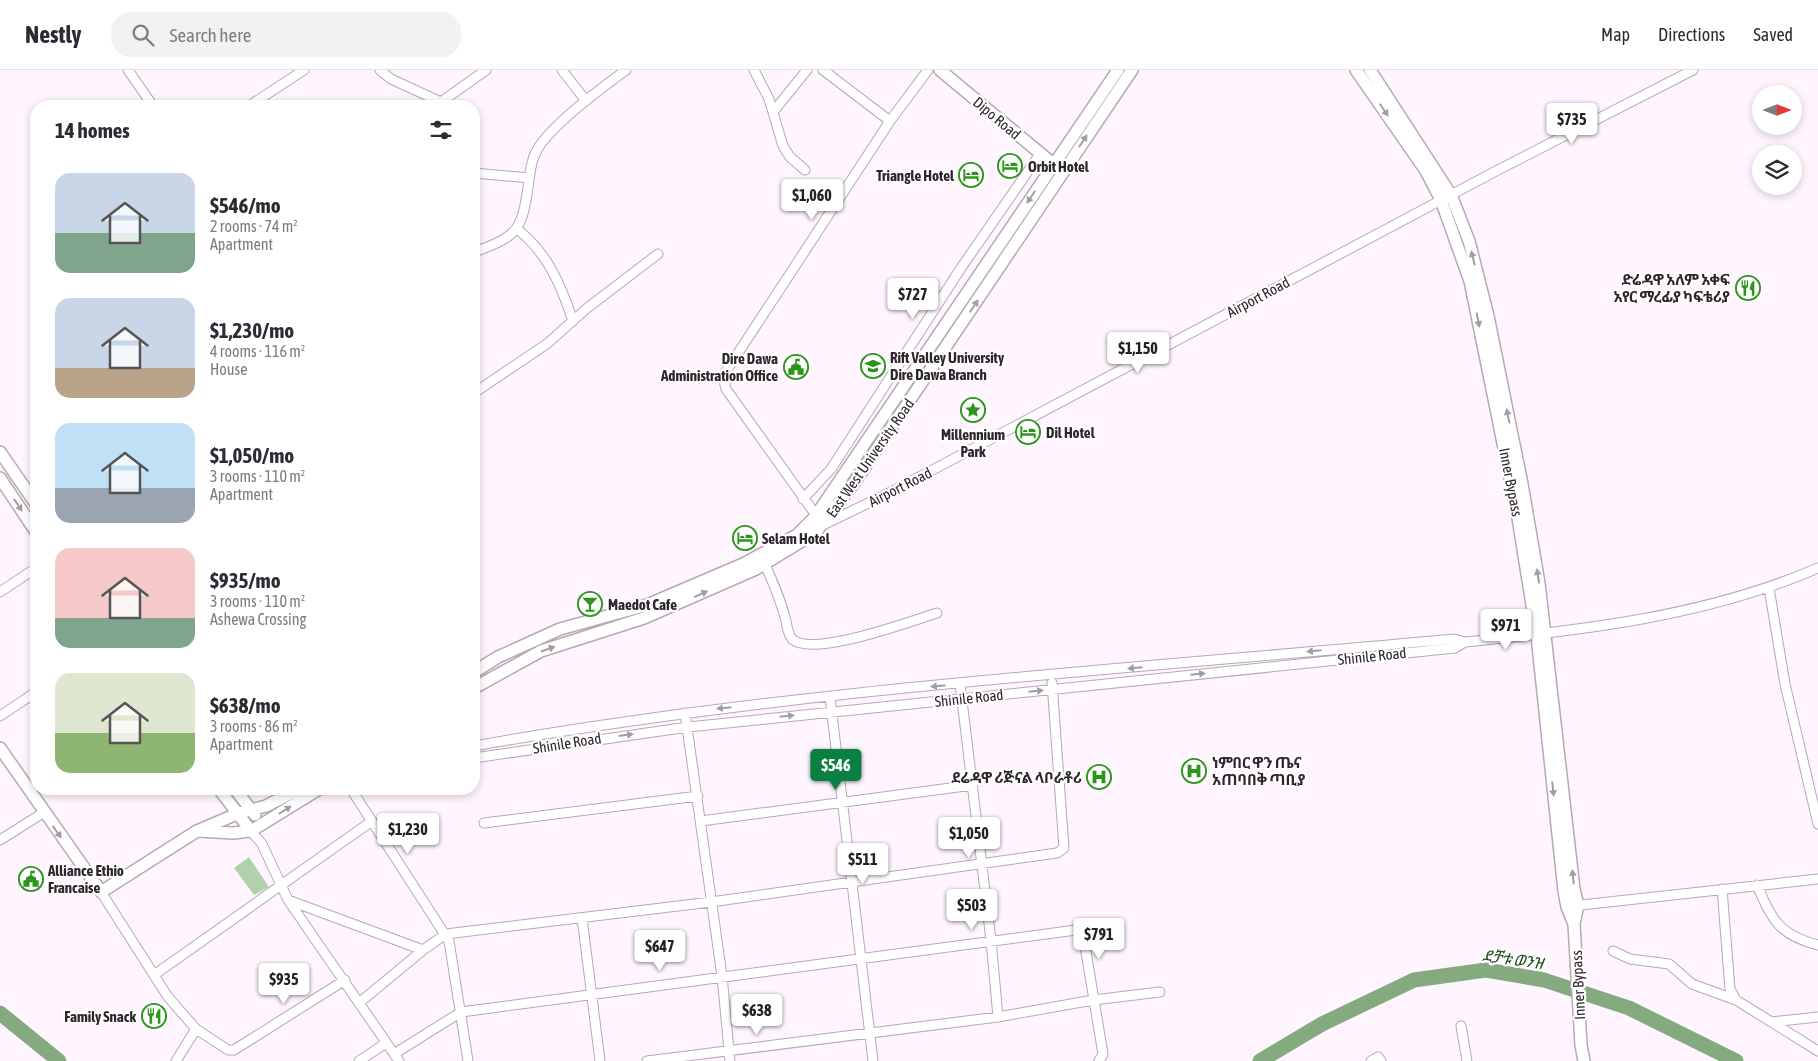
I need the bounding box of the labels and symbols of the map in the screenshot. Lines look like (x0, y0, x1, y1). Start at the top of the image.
north arrow (1752, 85, 1802, 135)
street label: Dipo Road (970, 93, 1024, 143)
pin: $735 (1542, 102, 1602, 145)
one-way arrow (1379, 103, 1389, 117)
one-way arrow (1079, 135, 1088, 148)
hotel icon: Orbit Hotel (997, 153, 1023, 179)
place label: Orbit Hotel (1028, 158, 1090, 175)
hotel icon: Triangle Hotel (958, 162, 984, 188)
place label: Triangle Hotel (876, 167, 955, 184)
pin: $1,060 (771, 178, 853, 221)
one-way arrow (1027, 190, 1036, 204)
one-way arrow (1469, 250, 1477, 265)
place label: ድሬዳዋ አለም አቀፍ አየር ማረፊያ ካፍቴሪያ (1613, 271, 1730, 305)
street label: Airport Road (1224, 273, 1292, 321)
restaurant icon: ድሬዳዋ አለም አቀፍ አየር ማረፊያ ካፍቴሪያ (1735, 275, 1761, 301)
pin: $727 (883, 278, 943, 320)
one-way arrow (969, 299, 979, 312)
one-way arrow (1474, 312, 1482, 328)
pin: $1,150 (1097, 332, 1179, 374)
place label: Rift Valley University Dire Dawa Branch (890, 349, 1005, 383)
place label: Dire Dawa Administration Office (660, 350, 778, 384)
school or university icon: Rift Valley University Dire Dawa Branch (860, 353, 886, 379)
public building icon: Dire Dawa Administration Office (783, 354, 809, 380)
street label: East West University Road (823, 395, 917, 521)
place icon: Millennium Park (960, 397, 986, 423)
one-way arrow (1504, 408, 1512, 424)
hotel icon: Dil Hotel (1015, 419, 1041, 445)
place label: Dil Hotel (1046, 424, 1096, 441)
place label: Millennium Park (941, 426, 1005, 460)
street label: Inner Bypass (1496, 446, 1526, 518)
street label: Airport Road (866, 464, 934, 510)
one-way arrow (13, 498, 23, 512)
hotel icon: Selam Hotel (732, 525, 758, 551)
place label: Selam Hotel (762, 530, 831, 547)
one-way arrow (1534, 568, 1542, 584)
one-way arrow (694, 589, 708, 597)
bar icon: Maedot Cafe (577, 591, 603, 617)
place label: Maedot Cafe (608, 596, 677, 613)
pin: $971 (1476, 608, 1536, 651)
street label: Shinile Road (1337, 644, 1407, 668)
one-way arrow (541, 645, 556, 653)
one-way arrow (1306, 648, 1322, 656)
one-way arrow (1127, 664, 1143, 672)
one-way arrow (1190, 670, 1206, 678)
one-way arrow (930, 682, 946, 690)
street label: Shinile Road (934, 686, 1004, 710)
one-way arrow (1028, 687, 1044, 695)
one-way arrow (716, 704, 732, 712)
one-way arrow (779, 712, 795, 720)
street label: Shinile Road (532, 729, 602, 757)
one-way arrow (618, 730, 634, 738)
pin: $546 (806, 748, 866, 791)
place label: ነምበር ዋን ጤና አጠባበቅ ጣቢያ (1212, 754, 1305, 788)
hospital icon: ነምበር ዋን ጤና አጠባበቅ ጣቢያ (1181, 758, 1207, 784)
hospital icon: ደሬዳዋ ሪጅናል ላቦራቶሪ (1086, 764, 1112, 790)
place label: ደሬዳዋ ሪጅናል ላቦራቶሪ (951, 769, 1082, 786)
one-way arrow (1549, 781, 1557, 797)
one-way arrow (278, 805, 292, 815)
pin: $1,230 (367, 812, 449, 855)
pin: $1,050 (928, 816, 1010, 859)
one-way arrow (52, 825, 62, 839)
pin: $511 (833, 842, 893, 885)
place label: Alliance Ethio Francaise (47, 862, 124, 896)
public building icon: Alliance Ethio Francaise (18, 866, 44, 892)
one-way arrow (1568, 868, 1576, 884)
pin: $503 (942, 888, 1002, 931)
pin: $791 (1069, 918, 1129, 960)
pin: $647 (630, 930, 690, 972)
water label: ደቻቱ ወንዝ (1481, 946, 1547, 972)
street label: Inner Bypass (1568, 950, 1588, 1020)
pin: $935 (254, 962, 314, 1005)
pin: $638 (727, 994, 787, 1036)
restaurant icon: Family Snack (141, 1003, 167, 1029)
place label: Family Snack (64, 1008, 136, 1025)

